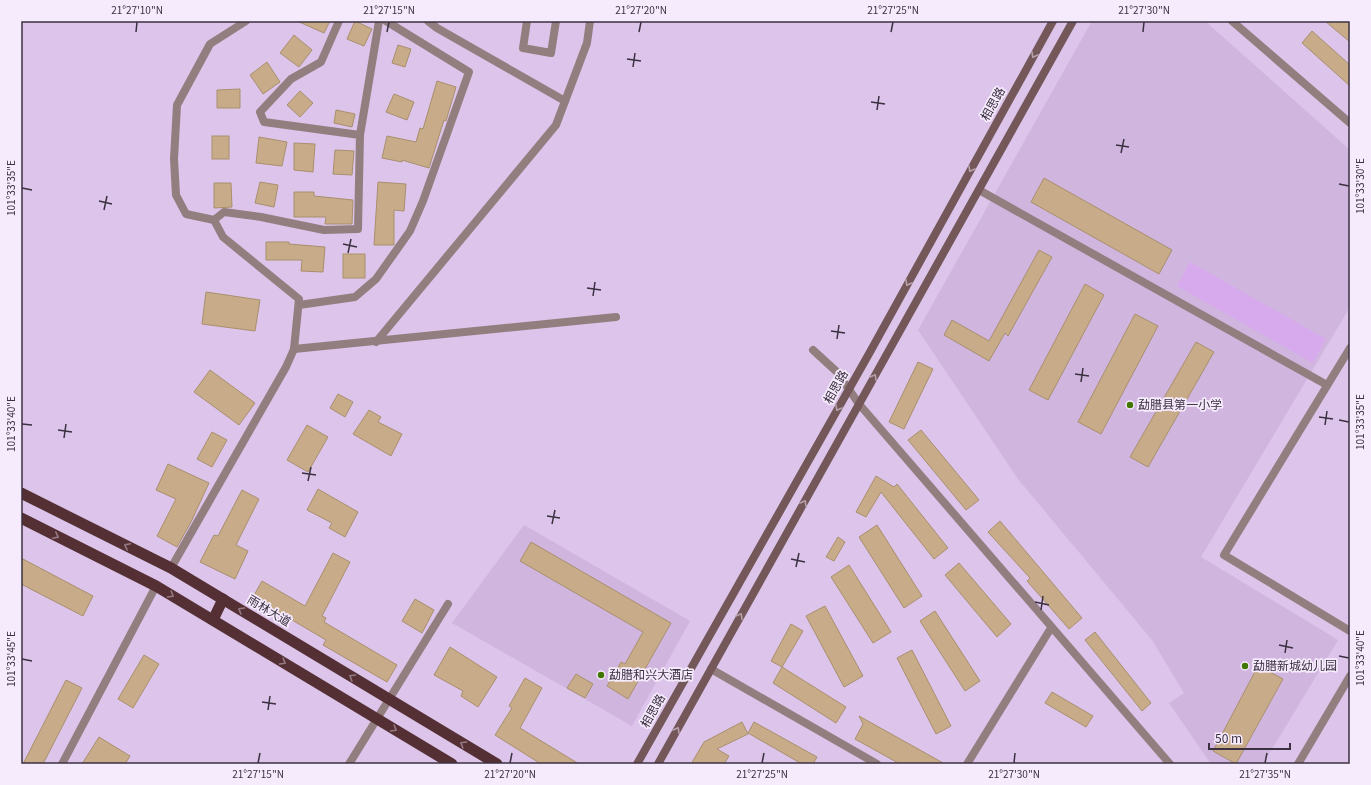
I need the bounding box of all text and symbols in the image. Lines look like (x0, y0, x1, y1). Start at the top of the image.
text: 21°27'10"N (111, 2, 163, 17)
text: 21°27'15"N (363, 2, 415, 17)
text: 21°27'20"N (615, 2, 667, 17)
text: 21°27'25"N (867, 2, 919, 17)
text: 21°27'30"N (1118, 2, 1170, 17)
one-way arrow (1031, 51, 1039, 58)
street label: 相思路 (976, 83, 1008, 123)
text: 101°33'30"E (1352, 158, 1367, 214)
text: 101°33'35"E (3, 160, 18, 216)
one-way arrow (969, 165, 976, 172)
one-way arrow (905, 279, 913, 286)
street label: 相思路 (819, 366, 851, 406)
one-way arrow (869, 374, 877, 381)
text: 101°33'35"E (1352, 394, 1367, 450)
place label: 勐腊县第一小学 (1138, 395, 1222, 412)
text: 101°33'40"E (3, 396, 18, 452)
marker: 勐腊县第一小学 (1125, 400, 1135, 410)
one-way arrow (835, 404, 842, 411)
one-way arrow (799, 500, 806, 507)
one-way arrow (52, 531, 59, 538)
one-way arrow (124, 543, 132, 551)
one-way arrow (167, 590, 174, 598)
street label: 雨林大道 (245, 590, 295, 629)
one-way arrow (238, 607, 245, 614)
one-way arrow (736, 613, 743, 621)
text: 101°33'40"E (1352, 630, 1367, 686)
text: 101°33'45"E (3, 631, 18, 687)
place label: 勐腊新城幼儿园 (1253, 656, 1337, 673)
one-way arrow (279, 657, 286, 665)
marker: 勐腊新城幼儿园 (1240, 661, 1250, 671)
place label: 勐腊和兴大酒店 (609, 665, 693, 682)
marker: 勐腊和兴大酒店 (596, 670, 606, 680)
one-way arrow (349, 674, 356, 681)
street label: 相思路 (636, 690, 668, 730)
one-way arrow (390, 724, 397, 732)
scale bar (1209, 725, 1290, 751)
one-way arrow (672, 727, 679, 734)
text: 50 m (1215, 729, 1242, 746)
one-way arrow (460, 741, 467, 748)
text: 21°27'15"N (232, 766, 284, 781)
text: 21°27'20"N (484, 766, 536, 781)
text: 21°27'25"N (736, 766, 788, 781)
text: 21°27'30"N (988, 766, 1040, 781)
text: 21°27'35"N (1239, 766, 1291, 781)

